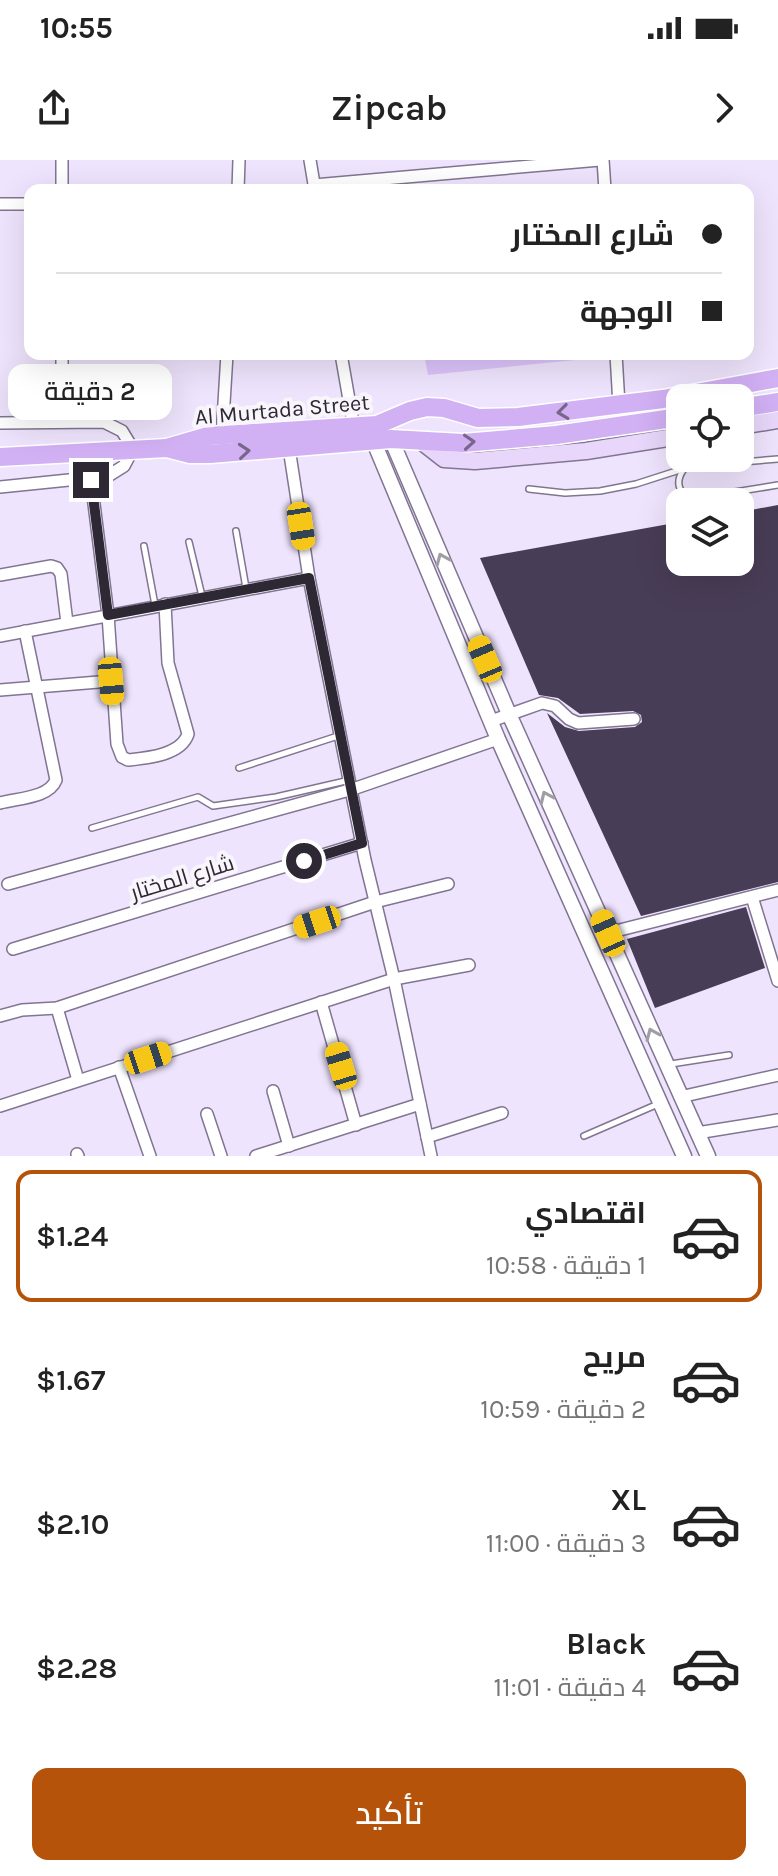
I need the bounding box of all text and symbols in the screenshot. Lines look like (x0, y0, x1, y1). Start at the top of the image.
text: 10:55 (40, 10, 113, 46)
icon: share (32, 86, 76, 130)
icon: forward (702, 86, 746, 130)
text: Zipcab (331, 87, 448, 129)
text: شارع المختار (511, 217, 674, 253)
text: الوجهة (580, 294, 674, 330)
callout: 2 دقيقة (9, 364, 173, 420)
text: 2 دقيقة (44, 376, 136, 407)
map controls (666, 384, 754, 576)
button: locate (666, 384, 754, 472)
street label: Al Murtada Street (194, 389, 370, 431)
one-way arrow (556, 403, 570, 420)
one-way arrow (463, 434, 476, 451)
one-way arrow (238, 443, 251, 460)
route end (73, 462, 109, 498)
button: layers (666, 488, 754, 576)
car (285, 500, 317, 552)
one-way arrow (436, 552, 452, 567)
car (465, 632, 505, 686)
car (97, 656, 125, 706)
one-way arrow (540, 790, 556, 805)
route start (286, 843, 322, 879)
street label: شارع المختار (126, 850, 237, 908)
car (290, 903, 344, 941)
car (587, 906, 629, 960)
one-way arrow (646, 1028, 662, 1042)
car (121, 1039, 175, 1077)
car (323, 1040, 359, 1092)
text: اقتصادي (525, 1195, 646, 1231)
icon: car (670, 1200, 742, 1272)
text: $1.24 (36, 1218, 108, 1254)
text: 1 دقيقة · 10:58 (486, 1250, 646, 1281)
text: مريح (583, 1339, 646, 1375)
icon: car (670, 1344, 742, 1416)
text: $1.67 (36, 1362, 105, 1398)
text: 2 دقيقة · 10:59 (480, 1394, 646, 1425)
text: XL (611, 1482, 646, 1518)
icon: car (670, 1488, 742, 1560)
text: $2.10 (36, 1506, 109, 1542)
text: 3 دقيقة · 11:00 (486, 1528, 646, 1559)
text: Black (566, 1626, 646, 1662)
icon: car (670, 1632, 742, 1704)
text: $2.28 (36, 1650, 117, 1686)
text: 4 دقيقة · 11:01 (493, 1672, 646, 1703)
button: تأكيد (32, 1768, 746, 1860)

